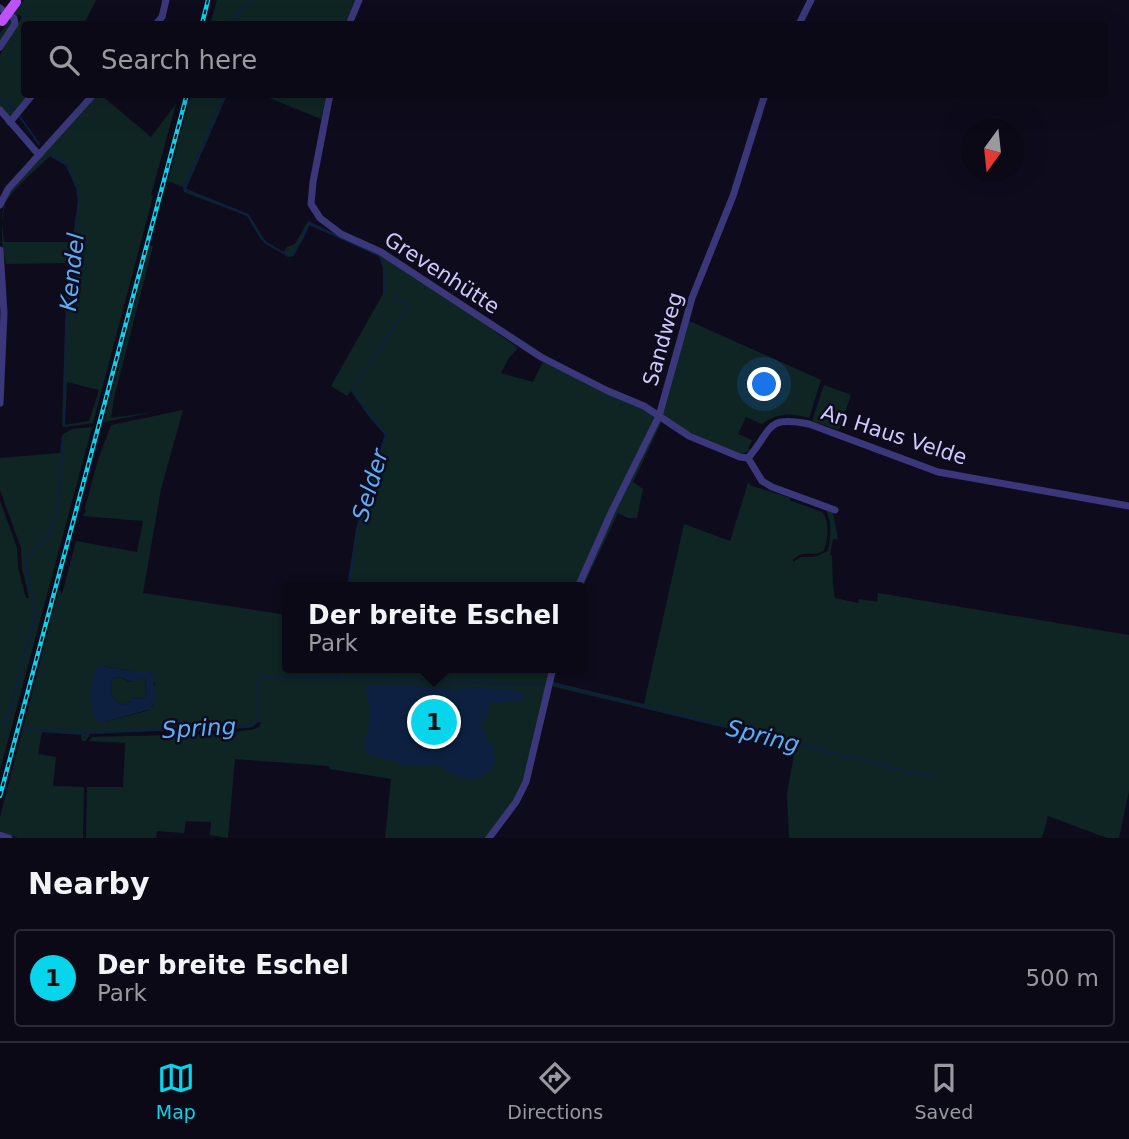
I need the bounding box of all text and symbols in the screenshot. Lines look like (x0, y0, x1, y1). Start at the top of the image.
search box (21, 21, 1108, 98)
icon: search (45, 41, 83, 79)
text: Search here (101, 45, 257, 75)
north arrow (961, 119, 1024, 182)
street label: Grevenhütte (380, 227, 504, 319)
water label: Kendel (55, 231, 89, 312)
street label: Sandweg (638, 289, 688, 389)
your location (747, 367, 781, 401)
street label: An Haus Velde (818, 400, 970, 470)
water label: Selder (347, 445, 394, 524)
popup (282, 582, 586, 673)
text: Der breite Eschel (308, 600, 560, 630)
text: Park (308, 630, 358, 656)
pin: 1 (411, 696, 457, 748)
water label: Spring (161, 713, 237, 743)
water label: Spring (724, 714, 802, 758)
text: Nearby (28, 866, 150, 901)
text: Der breite Eschel (97, 950, 349, 980)
text: 1 (45, 965, 61, 991)
text: 500 m (1025, 965, 1099, 991)
text: Park (97, 980, 147, 1006)
tab: Map (156, 1059, 196, 1123)
tab: Directions (507, 1059, 603, 1123)
tab: Saved (915, 1059, 973, 1123)

